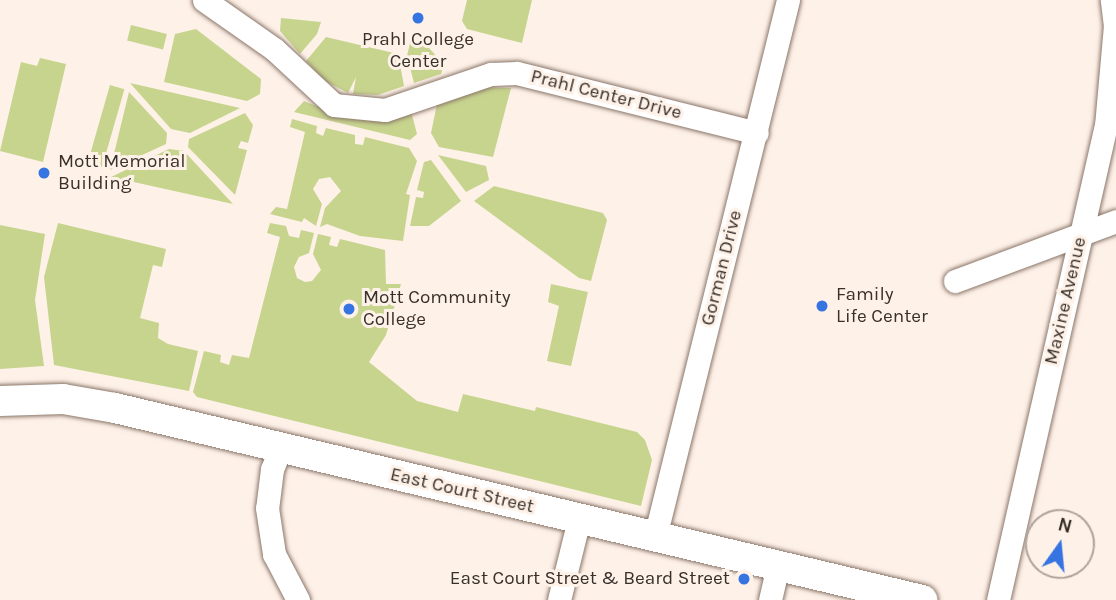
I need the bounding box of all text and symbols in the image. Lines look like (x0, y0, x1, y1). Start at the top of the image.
marker: Prahl College Center (410, 10, 426, 26)
place label: Prahl College Center (362, 29, 474, 73)
street label: Prahl Center Drive (528, 65, 684, 125)
place label: Mott Memorial Building (58, 151, 186, 195)
marker: Mott Memorial Building (36, 165, 52, 181)
street label: Gorman Drive (697, 208, 747, 328)
street label: Maxine Avenue (1040, 235, 1092, 367)
place label: Family Life Center (836, 284, 928, 328)
place label: Mott Community College (363, 287, 510, 331)
marker: Family Life Center (814, 298, 830, 314)
marker: Mott Community College (341, 301, 357, 317)
street label: East Court Street (388, 463, 536, 519)
north arrow (1025, 509, 1095, 579)
text: N (1055, 513, 1074, 538)
place label: East Court Street & Beard Street (450, 568, 730, 590)
marker: East Court Street & Beard Street (736, 571, 752, 587)

